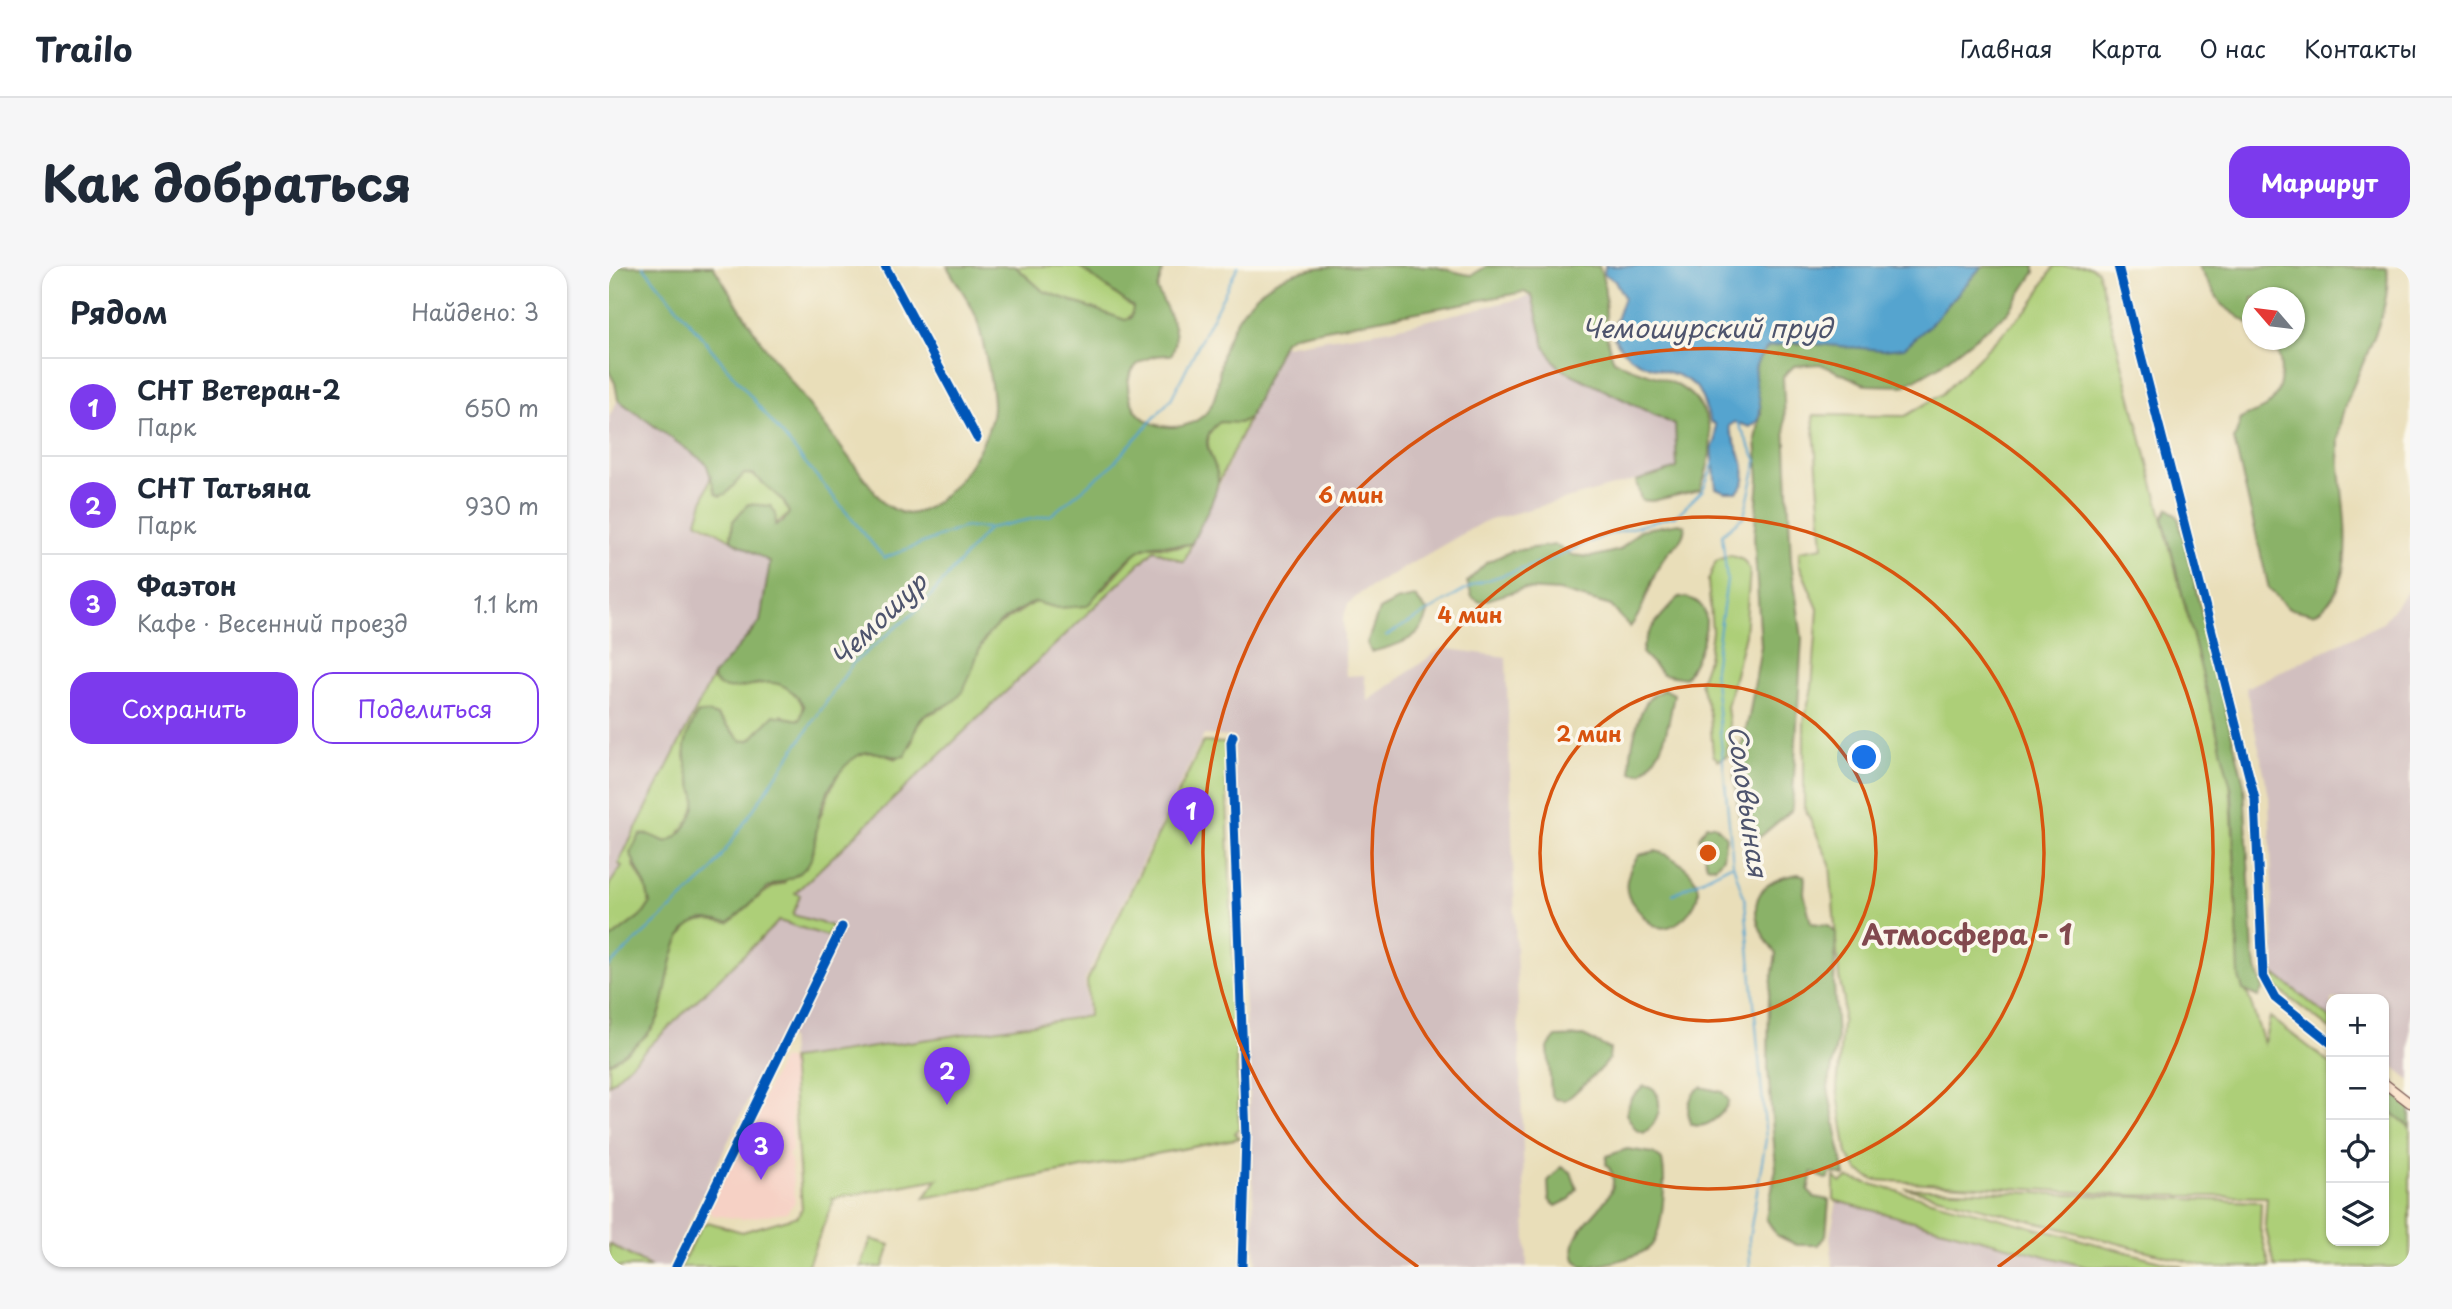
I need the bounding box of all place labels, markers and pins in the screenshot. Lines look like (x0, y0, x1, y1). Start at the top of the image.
pin: 1 (1168, 787, 1214, 845)
centre of rings (1696, 841, 1720, 865)
pin: 2 (924, 1047, 970, 1105)
pin: 3 (738, 1122, 784, 1180)

